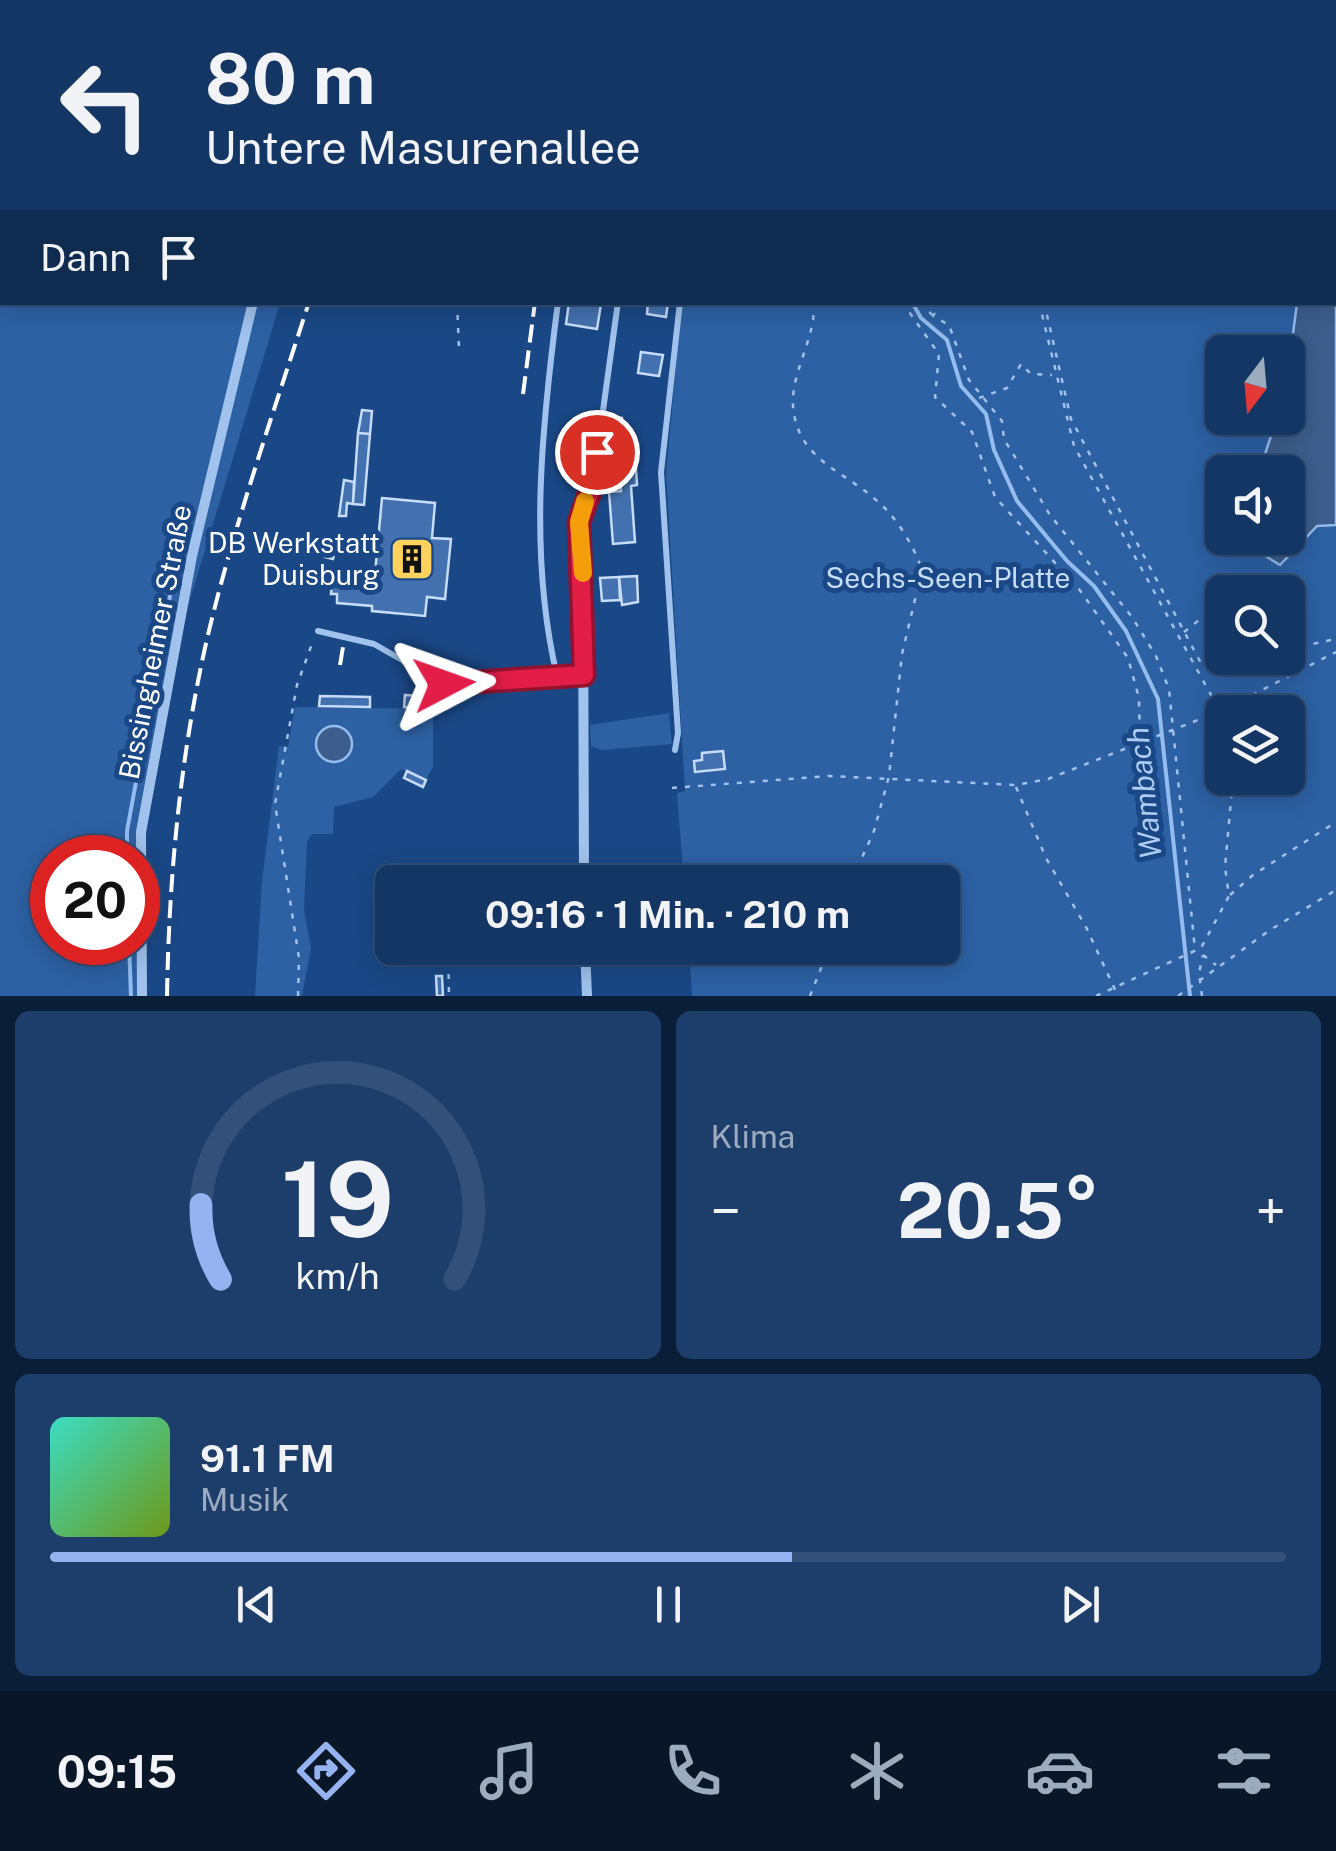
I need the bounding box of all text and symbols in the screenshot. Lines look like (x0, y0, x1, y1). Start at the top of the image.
text: 80 m (205, 37, 375, 120)
icon: left (40, 40, 170, 170)
text: Untere Masurenallee (205, 121, 641, 174)
icon: arrive (151, 230, 206, 285)
text: Dann (40, 235, 131, 280)
north arrow (1205, 335, 1305, 435)
map controls (1205, 335, 1305, 795)
pin (555, 410, 640, 495)
icon: arrive (570, 425, 625, 480)
button: sound (1205, 455, 1305, 555)
street label: Bissingheimer Straße (112, 502, 197, 782)
place label: DB Werkstatt Duisburg (208, 526, 380, 591)
building icon: DB Werkstatt Duisburg (389, 536, 435, 582)
park label: Sechs-Seen-Platte (826, 561, 1070, 594)
button: search (1205, 575, 1305, 675)
position arrow (392, 632, 496, 736)
button: layers (1205, 695, 1305, 795)
water label: Wambach (1119, 725, 1169, 861)
speed limit sign: 20 (30, 835, 160, 965)
text: 09:16 · 1 Min. · 210 m (485, 892, 850, 937)
text: Klima (711, 1118, 795, 1155)
text: 19 (281, 1138, 394, 1260)
text: 20.5° (897, 1167, 1099, 1255)
text: − (711, 1179, 741, 1243)
text: + (1255, 1179, 1286, 1243)
text: km/h (296, 1255, 380, 1297)
text: 91.1 FM (200, 1436, 335, 1481)
text: Musik (200, 1481, 289, 1518)
icon: previous (229, 1577, 284, 1632)
icon: pause (641, 1577, 696, 1632)
icon: next (1053, 1577, 1108, 1632)
icon: directions (291, 1736, 361, 1806)
icon: music (474, 1736, 544, 1806)
icon: phone (658, 1736, 728, 1806)
icon: climate (842, 1736, 912, 1806)
icon: car (1025, 1736, 1095, 1806)
icon: filters (1209, 1736, 1279, 1806)
text: 09:15 (57, 1745, 177, 1798)

